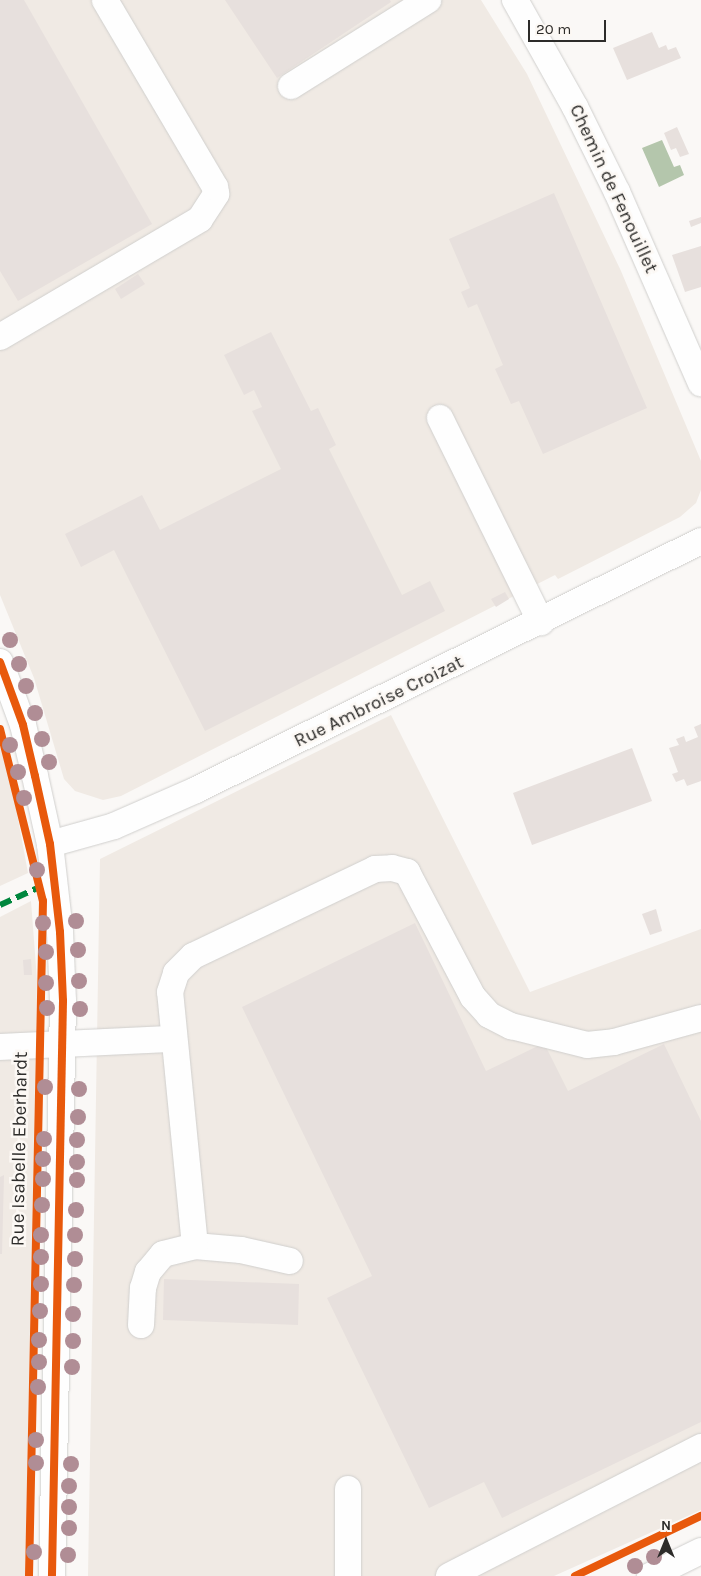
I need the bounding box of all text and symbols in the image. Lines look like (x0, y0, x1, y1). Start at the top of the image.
scale bar (531, 10, 608, 42)
text: 20 m (536, 20, 571, 38)
street label: Chemin de Fenouillet (564, 101, 662, 277)
street label: Rue Ambroise Croizat (291, 651, 467, 753)
street label: Rue Isabelle Eberhardt (7, 1051, 33, 1247)
north arrow (641, 1516, 691, 1566)
text: N (661, 1517, 671, 1534)

